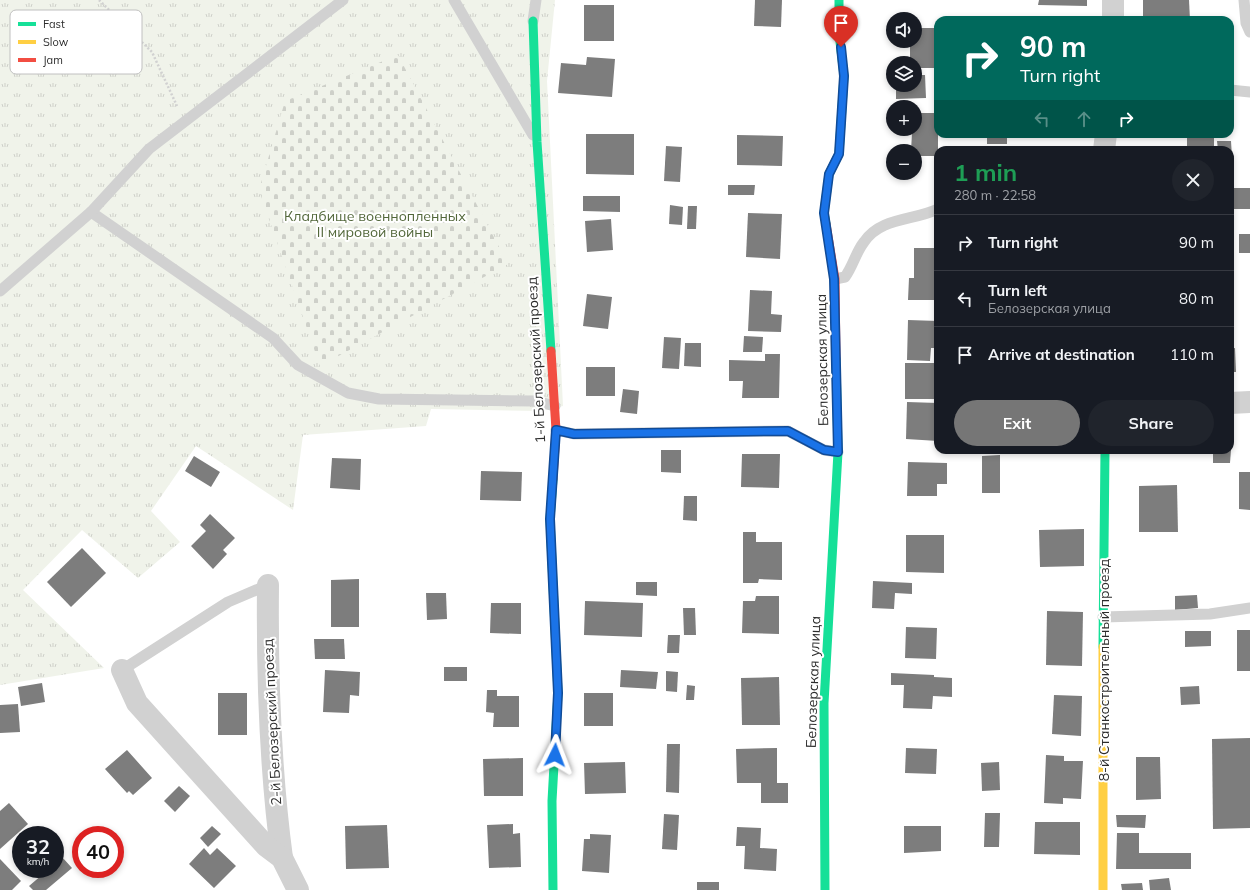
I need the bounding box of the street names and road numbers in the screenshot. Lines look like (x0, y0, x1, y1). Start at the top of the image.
street label: 1-й Белозерский проезд (523, 276, 549, 444)
street label: Белозерская улица (812, 294, 832, 426)
street label: 8-й Станкостроительный проезд (1095, 558, 1113, 781)
street label: Белозерская улица (802, 616, 824, 748)
street label: 2-й Белозерский проезд (259, 638, 285, 806)

